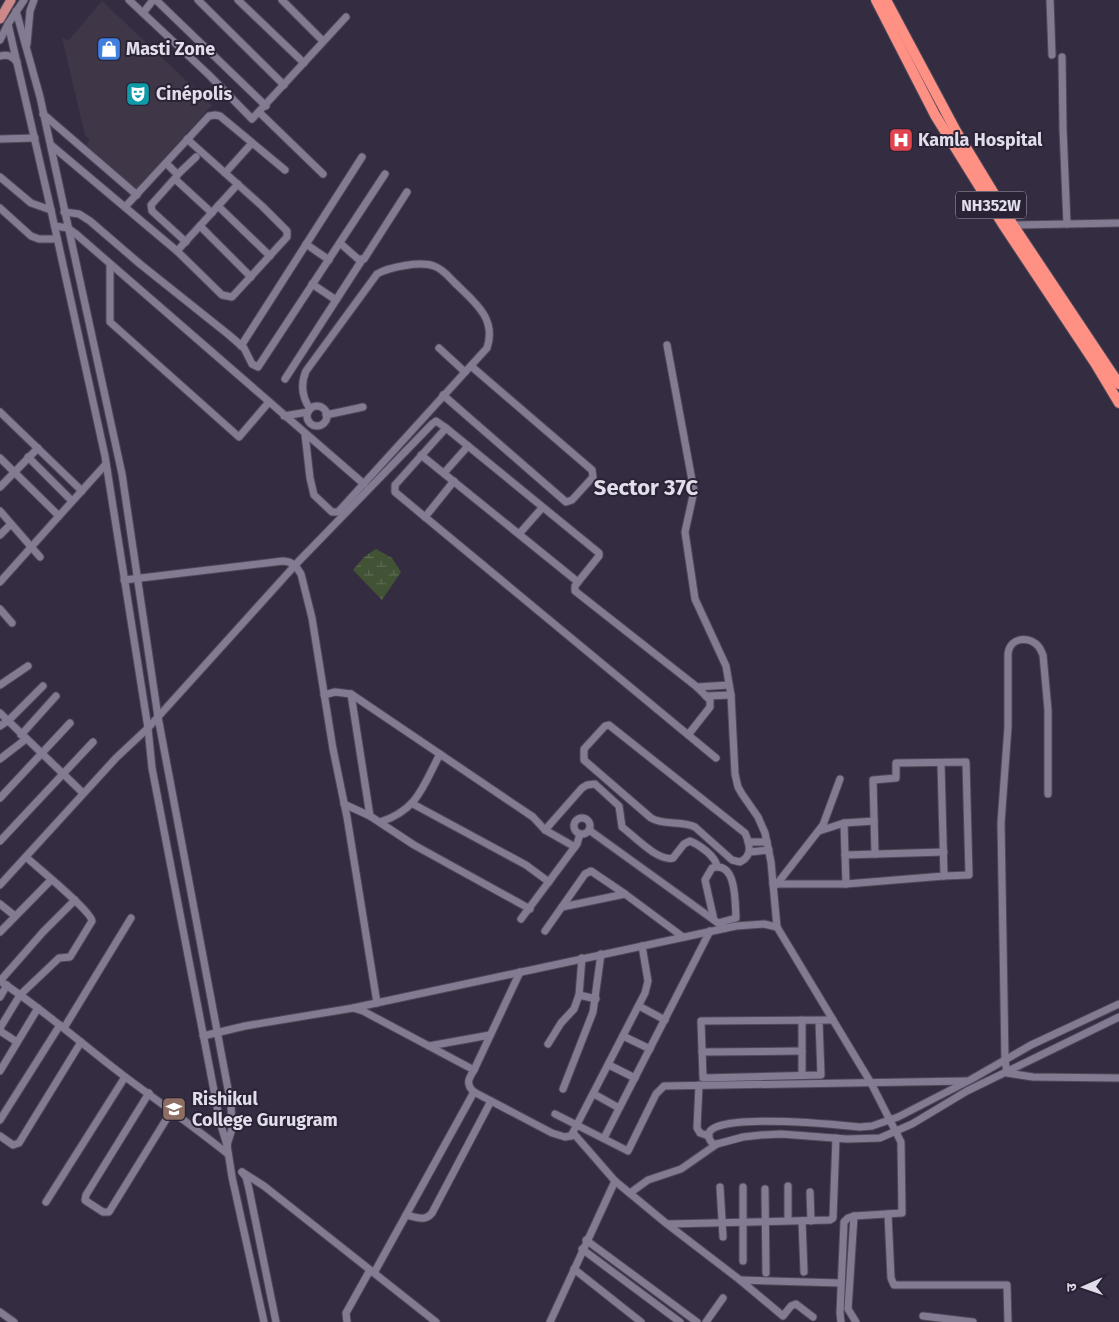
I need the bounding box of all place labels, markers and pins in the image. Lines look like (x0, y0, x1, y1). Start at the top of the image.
shop icon: Masti Zone (96, 36, 122, 62)
place label: Masti Zone (126, 38, 215, 60)
theatre icon: Cinépolis (125, 81, 151, 107)
place label: Cinépolis (156, 83, 232, 105)
hospital icon: Kamla Hospital (888, 127, 914, 153)
place label: Kamla Hospital (918, 129, 1043, 151)
place label: Rishikul College Gurugram (192, 1088, 338, 1131)
school or university icon: Rishikul College Gurugram (161, 1096, 187, 1122)

